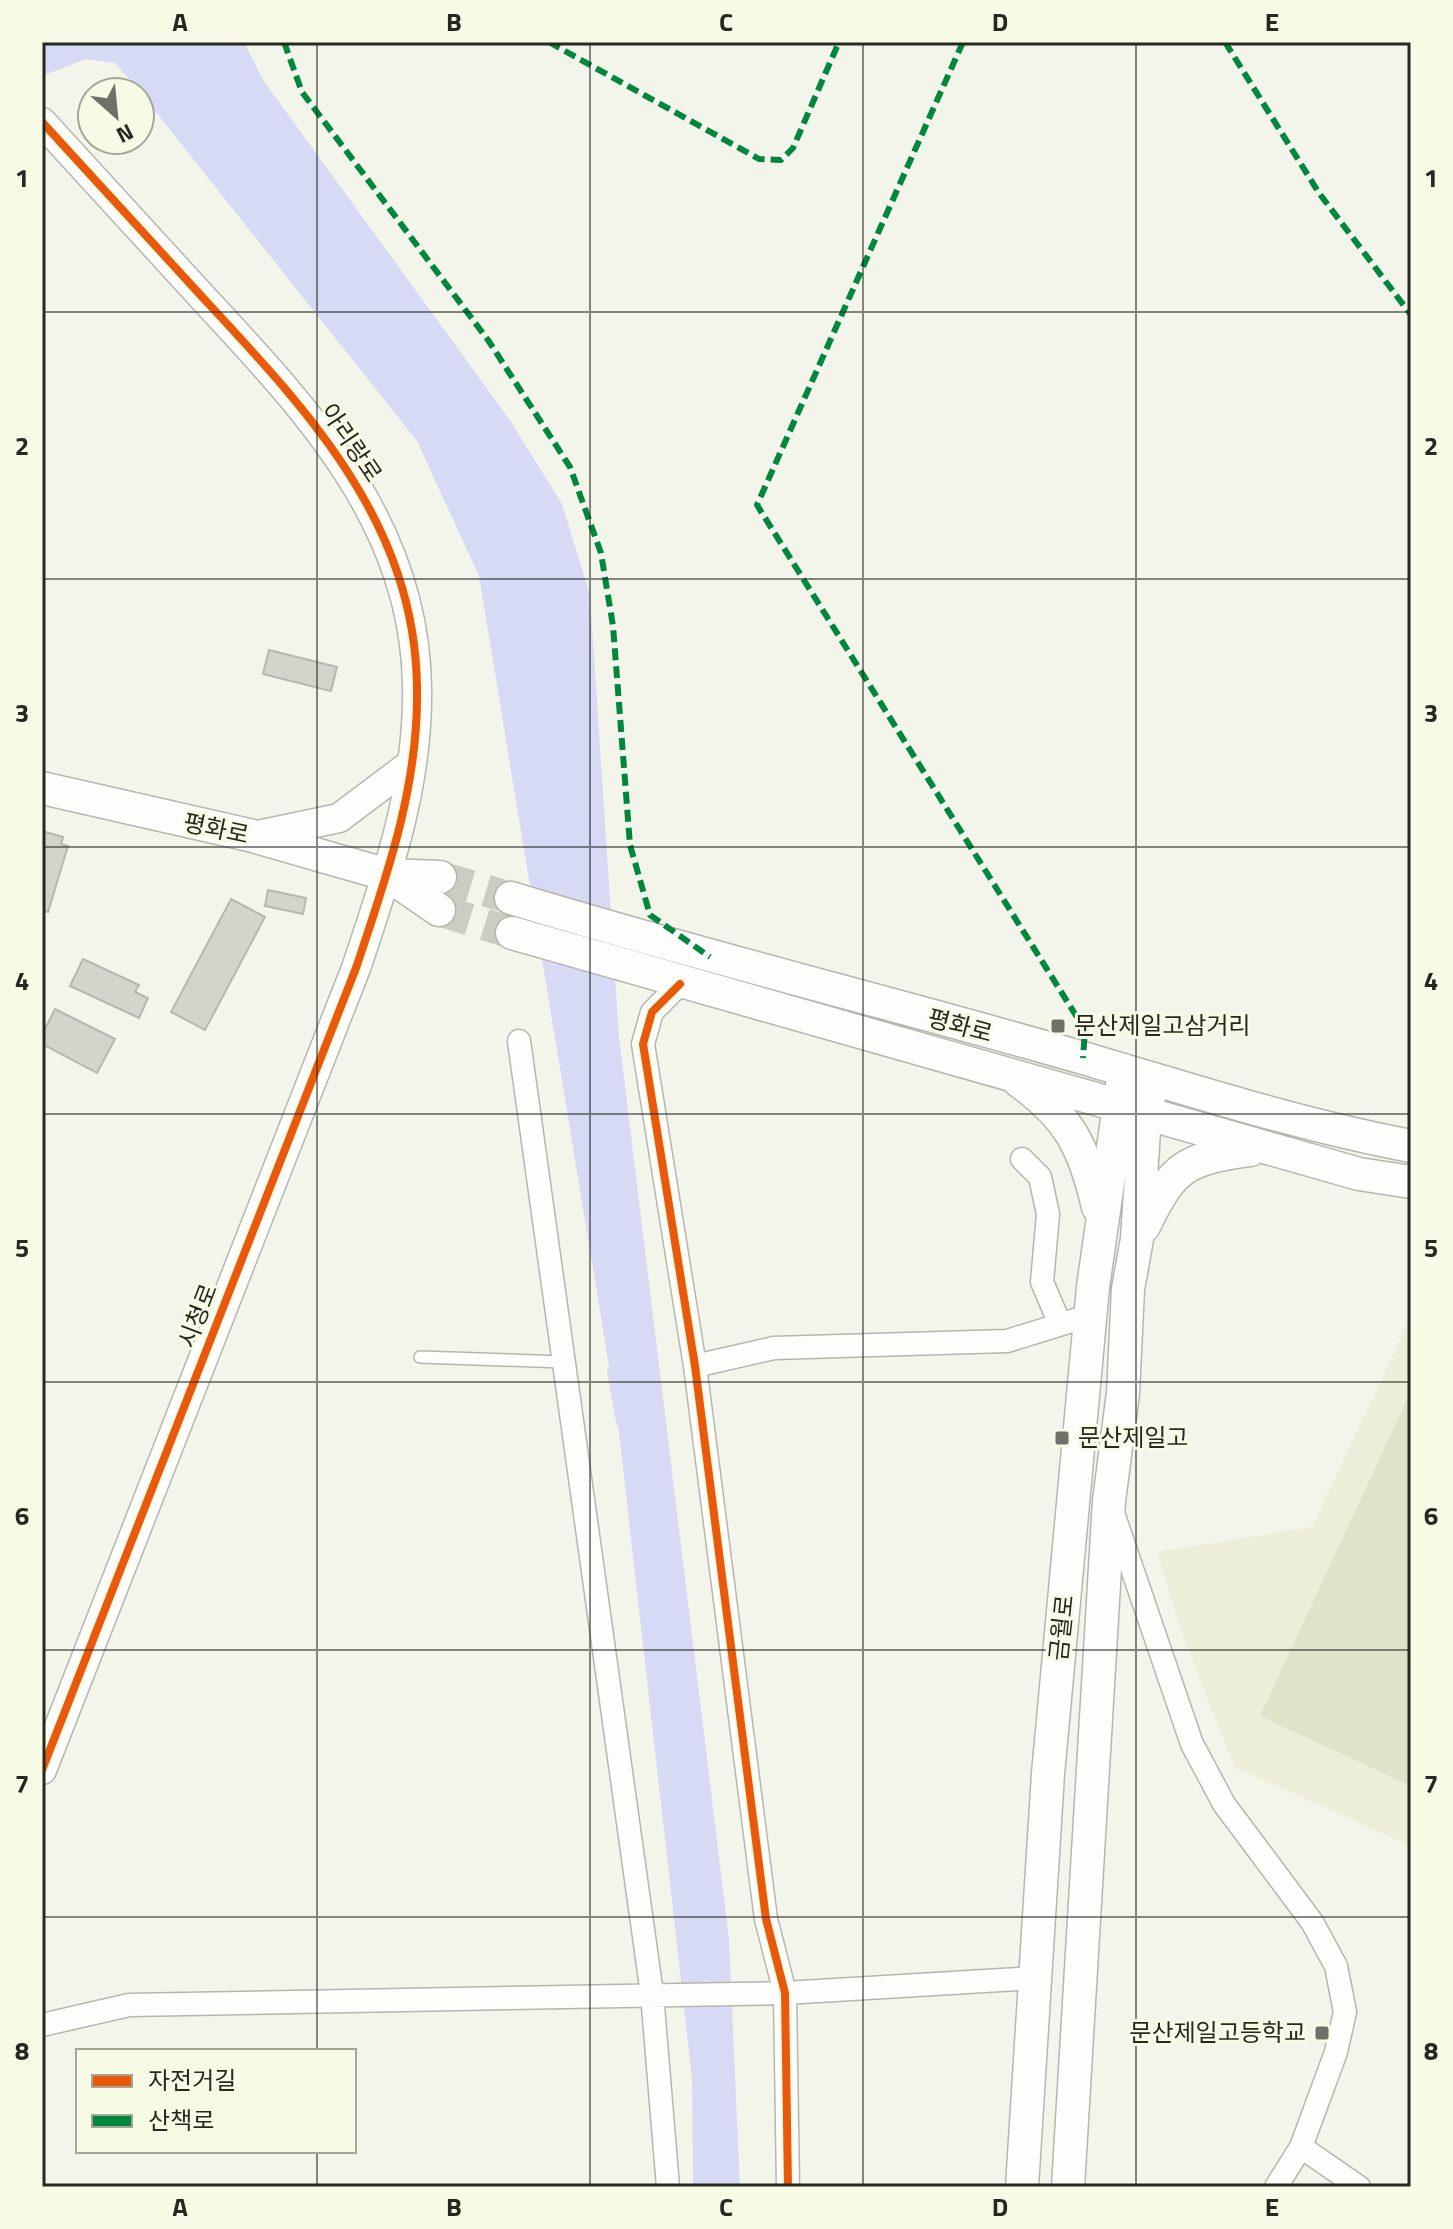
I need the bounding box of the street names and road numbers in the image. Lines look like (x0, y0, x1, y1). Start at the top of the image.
street label: 아리랑로 (312, 396, 391, 489)
street label: 평화로 (180, 804, 252, 853)
street label: 평화로 (924, 999, 997, 1051)
street label: 시청로 (168, 1278, 226, 1353)
street label: 금월로 (1040, 1593, 1082, 1663)

